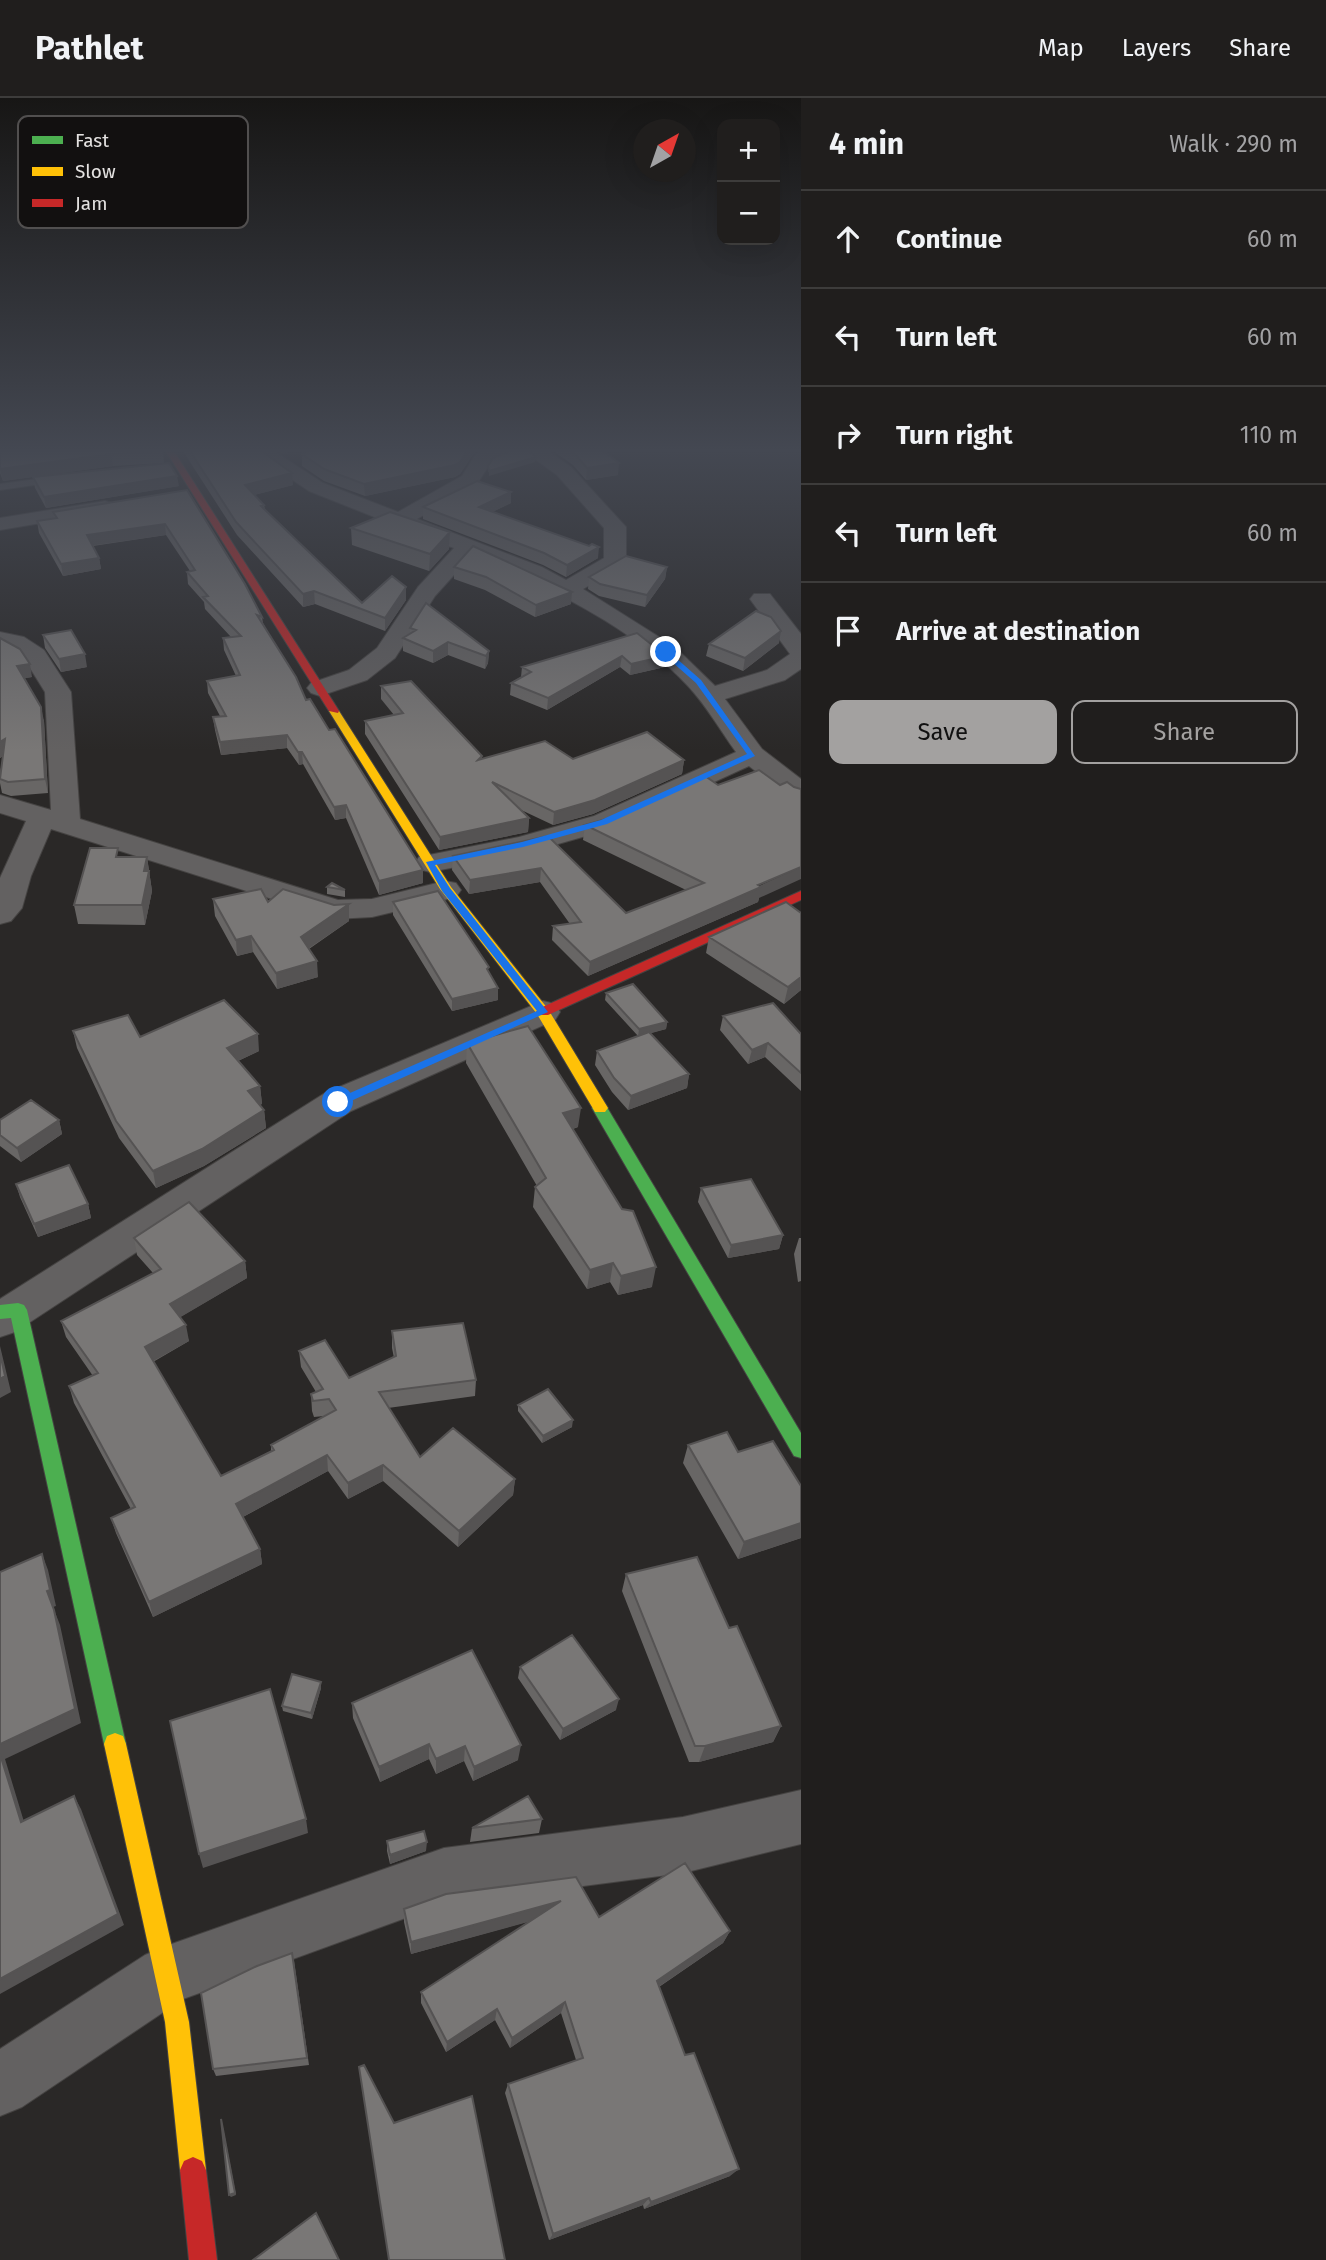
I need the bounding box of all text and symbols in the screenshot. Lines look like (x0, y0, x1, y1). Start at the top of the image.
text: Pathlet (35, 28, 144, 68)
text: Map (1038, 34, 1084, 62)
text: Layers (1122, 34, 1191, 62)
text: Share (1229, 34, 1291, 62)
legend (18, 116, 248, 228)
north arrow (633, 119, 696, 182)
map controls (717, 119, 780, 245)
button: + (717, 119, 780, 182)
text: 4 min (829, 126, 904, 162)
text: Fast (75, 129, 109, 152)
text: Walk · 290 m (1169, 130, 1298, 158)
text: Slow (75, 160, 116, 183)
button: − (717, 182, 780, 245)
text: Jam (75, 192, 107, 215)
icon: ahead (829, 220, 867, 258)
text: Continue (896, 224, 1002, 255)
text: 60 m (1247, 225, 1298, 253)
icon: left (829, 318, 867, 356)
text: Turn left (896, 322, 997, 353)
text: 60 m (1247, 323, 1298, 351)
icon: right (829, 416, 867, 454)
text: Turn right (896, 420, 1013, 451)
text: 110 m (1240, 421, 1298, 449)
icon: left (829, 514, 867, 552)
text: Turn left (896, 518, 997, 549)
text: 60 m (1247, 519, 1298, 547)
icon: arrive (829, 612, 867, 650)
text: Arrive at destination (896, 616, 1140, 647)
route end (650, 636, 681, 667)
button: Save (829, 700, 1057, 764)
button: Share (1071, 700, 1298, 764)
route start (322, 1086, 353, 1117)

